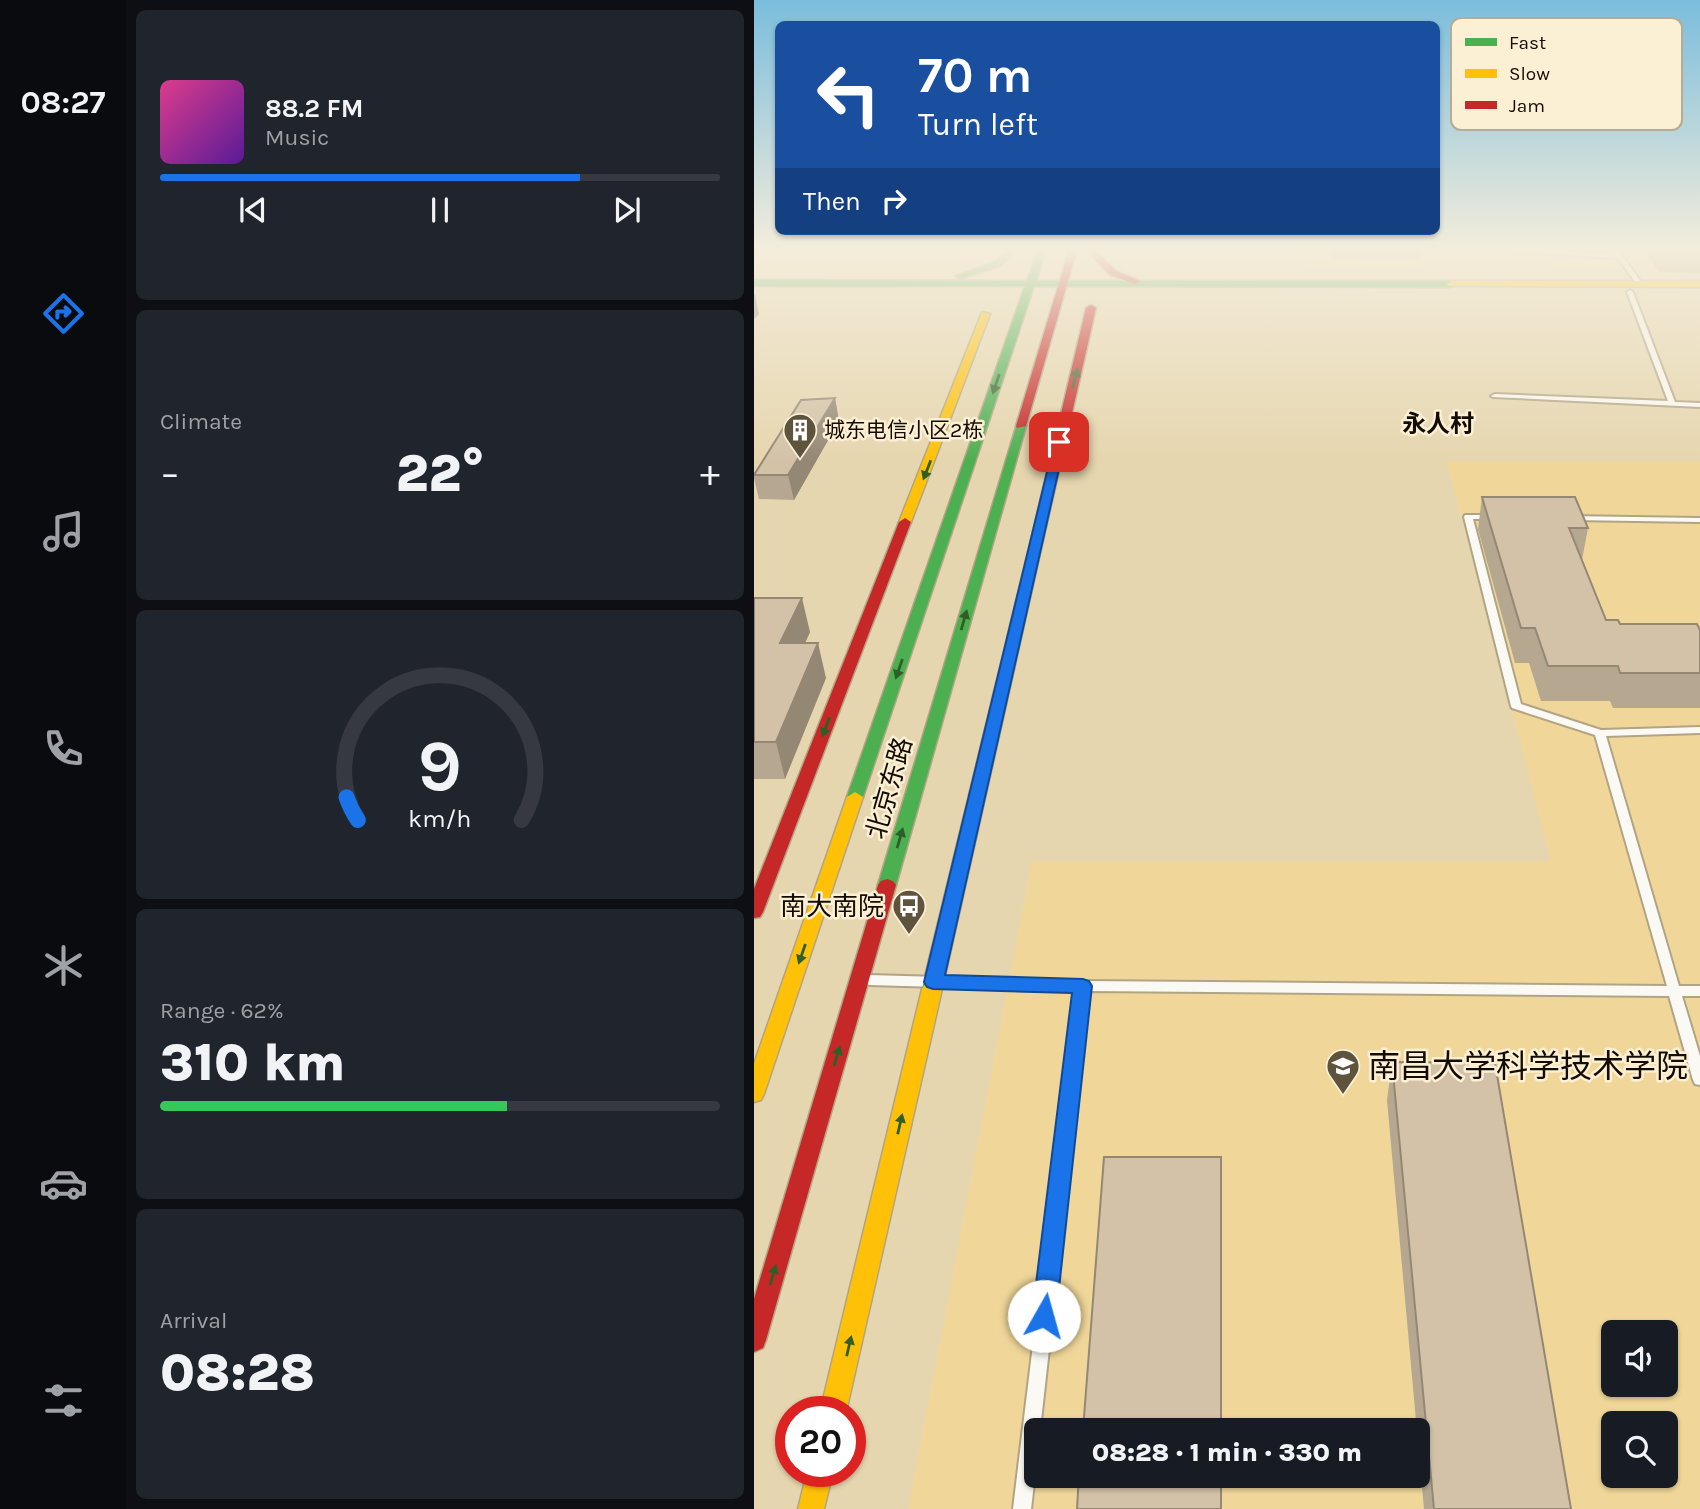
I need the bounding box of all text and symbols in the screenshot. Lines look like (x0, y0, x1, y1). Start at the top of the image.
legend (1451, 18, 1682, 130)
text: Fast (1509, 32, 1546, 54)
text: 70 m (918, 47, 1032, 104)
icon: left (803, 49, 894, 140)
text: Slow (1509, 63, 1550, 85)
text: 08:27 (21, 84, 105, 121)
text: 88.2 FM (265, 93, 363, 124)
text: Jam (1509, 95, 1545, 117)
text: Turn left (918, 106, 1038, 143)
text: Music (265, 124, 329, 151)
icon: right (875, 182, 913, 220)
text: Then (803, 186, 861, 217)
icon: previous (234, 191, 272, 229)
icon: pause (421, 191, 459, 229)
icon: next (608, 191, 646, 229)
icon: directions (39, 289, 88, 338)
one-way arrow (1069, 367, 1080, 389)
one-way arrow (990, 374, 1001, 395)
text: Climate (160, 408, 242, 435)
district label: 永人村 (1402, 410, 1474, 438)
building icon: 城东电信小区2栋 (781, 411, 819, 460)
pin (1029, 412, 1089, 472)
place label: 城东电信小区2栋 (824, 418, 983, 442)
icon: arrive (1040, 423, 1078, 461)
text: 22° (396, 443, 484, 504)
text: − (160, 451, 180, 496)
text: + (700, 451, 720, 496)
one-way arrow (921, 459, 932, 480)
icon: music (39, 507, 88, 556)
one-way arrow (960, 609, 970, 630)
one-way arrow (893, 659, 904, 680)
one-way arrow (821, 717, 832, 738)
icon: phone (39, 724, 88, 773)
text: 9 (418, 724, 462, 809)
street label: 北京东路 (860, 734, 919, 842)
text: km/h (408, 804, 472, 833)
one-way arrow (896, 827, 906, 848)
bus stop icon: 南大南院 (890, 887, 928, 936)
place label: 南大南院 (780, 891, 884, 922)
icon: climate (39, 941, 88, 990)
one-way arrow (796, 944, 807, 965)
text: Range · 62% (160, 997, 284, 1024)
text: 310 km (160, 1032, 345, 1093)
one-way arrow (832, 1046, 842, 1067)
school or university icon: 南昌大学科学技术学院 (1324, 1047, 1362, 1096)
place label: 南昌大学科学技术学院 (1368, 1048, 1688, 1085)
one-way arrow (895, 1113, 906, 1135)
icon: car (39, 1159, 88, 1208)
one-way arrow (769, 1264, 779, 1285)
position arrow (1007, 1279, 1081, 1353)
text: Arrival (160, 1307, 227, 1334)
map controls (1601, 1320, 1678, 1488)
button: sound (1601, 1320, 1678, 1397)
one-way arrow (844, 1335, 855, 1357)
text: 08:28 (160, 1342, 315, 1403)
icon: filters (39, 1376, 88, 1425)
speed limit sign: 20 (775, 1396, 866, 1487)
button: search (1601, 1411, 1678, 1488)
text: 08:28 · 1 min · 330 m (1092, 1437, 1362, 1468)

